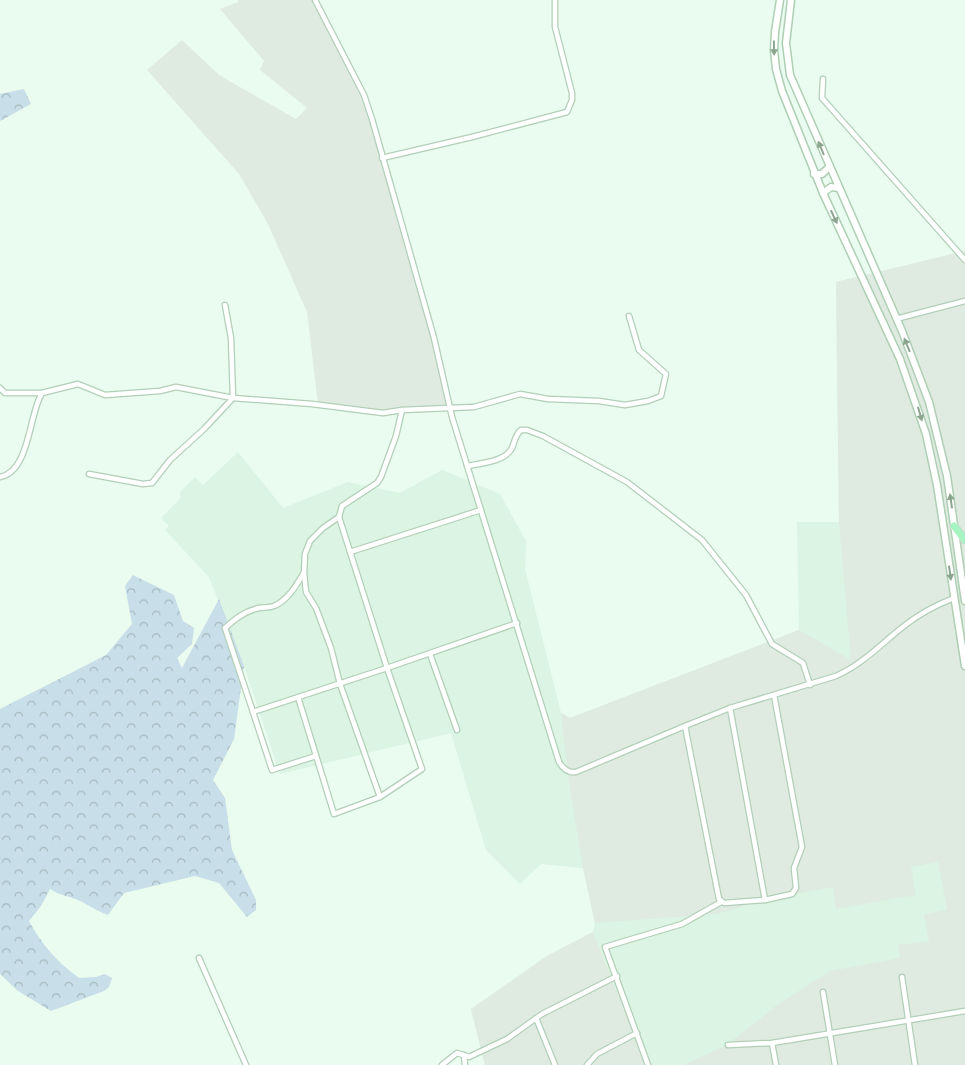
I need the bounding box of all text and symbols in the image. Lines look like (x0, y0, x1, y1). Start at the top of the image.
one-way arrow (770, 41, 778, 57)
one-way arrow (816, 141, 824, 155)
one-way arrow (830, 210, 838, 224)
one-way arrow (903, 338, 911, 352)
one-way arrow (916, 406, 924, 421)
one-way arrow (947, 492, 955, 508)
one-way arrow (947, 566, 955, 582)

